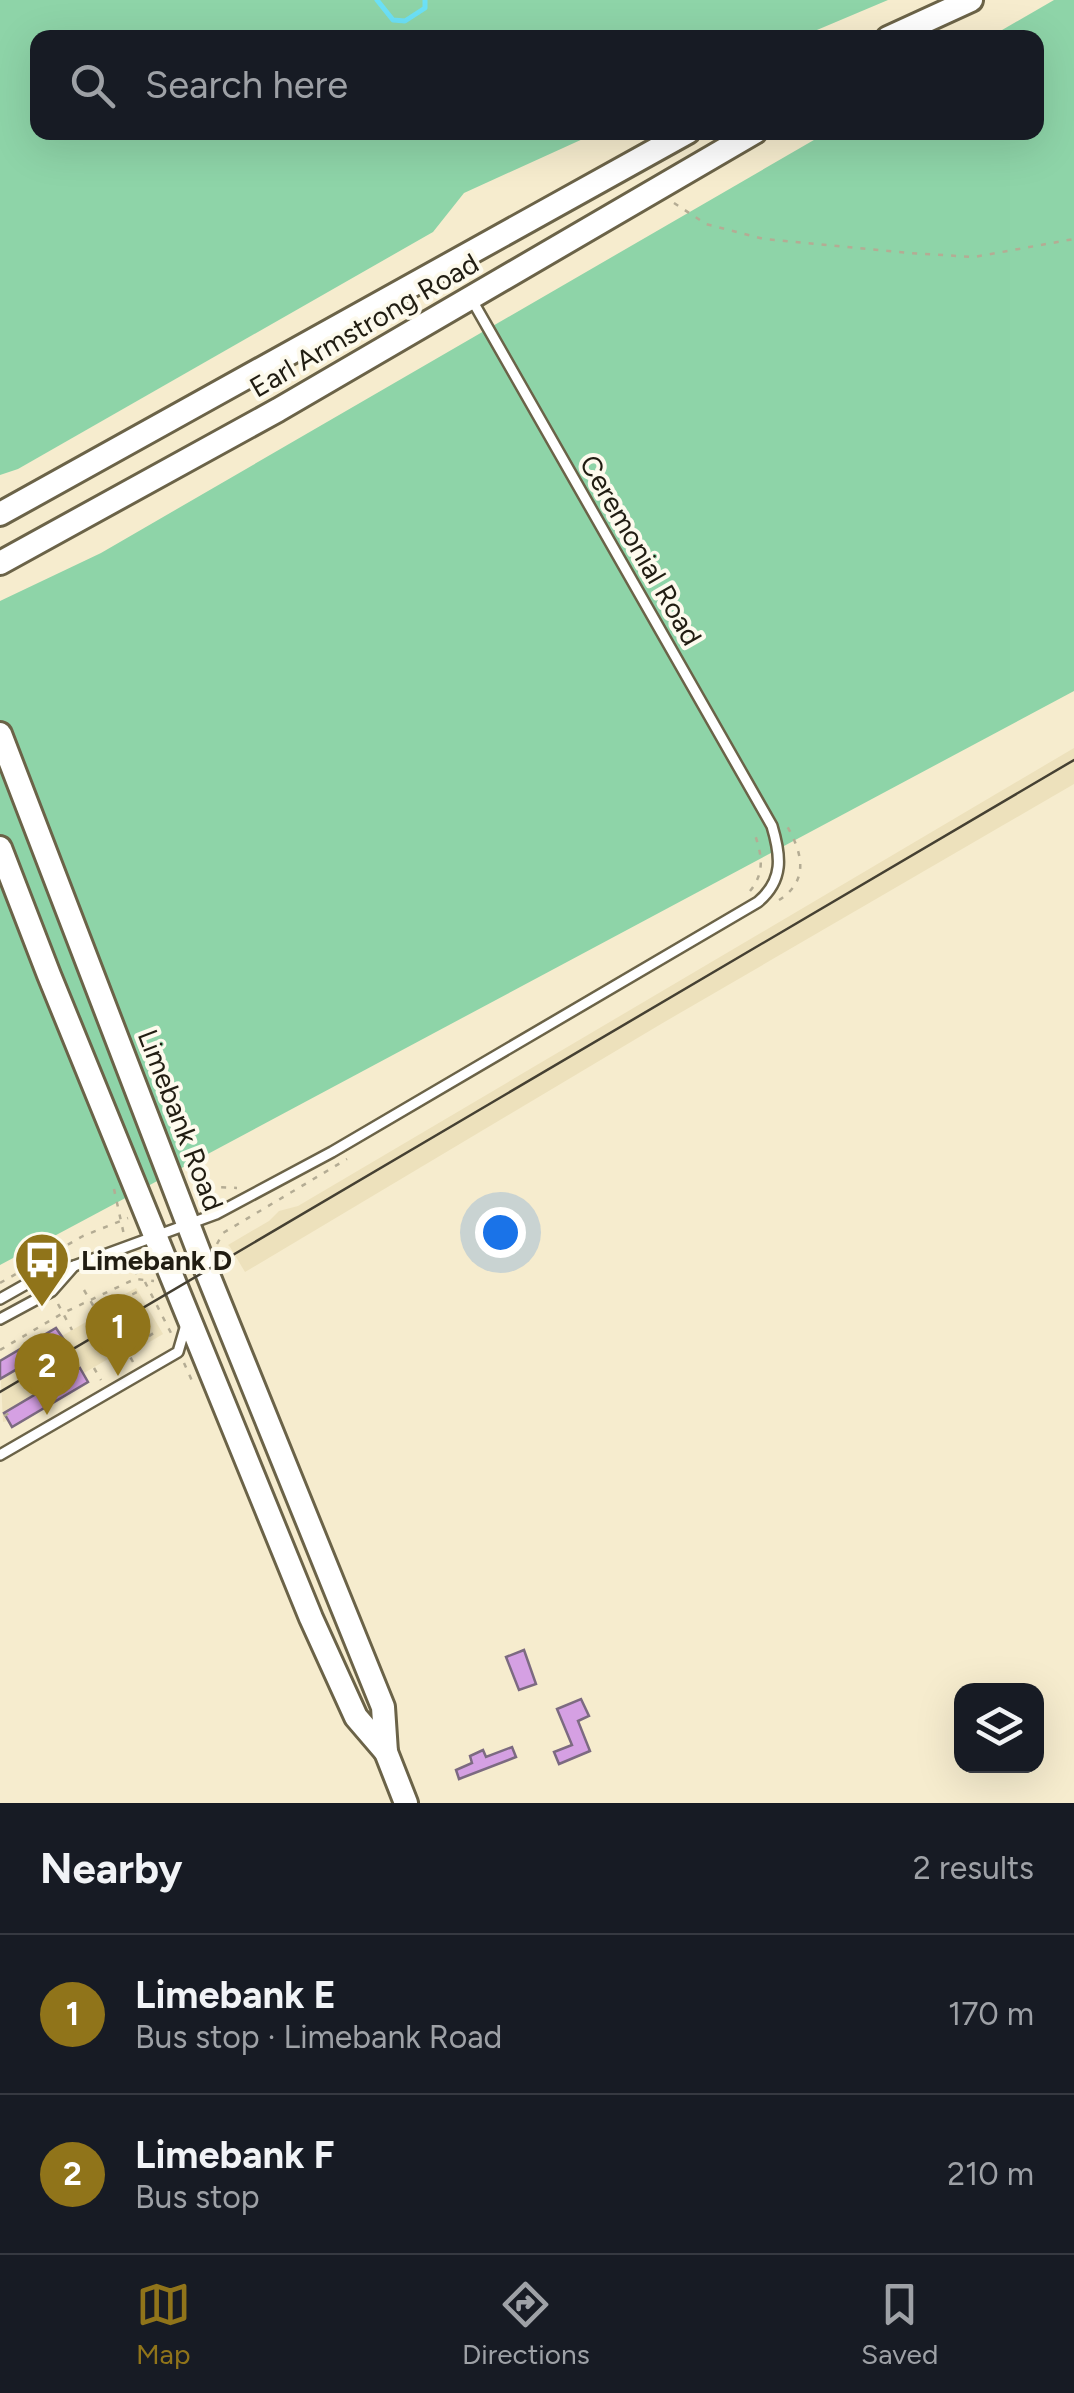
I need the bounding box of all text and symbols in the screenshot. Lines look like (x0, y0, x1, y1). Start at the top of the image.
search box (30, 30, 1044, 140)
icon: search (65, 58, 120, 113)
text: Search here (145, 62, 348, 108)
street label: Earl Armstrong Road (244, 246, 484, 404)
street label: Ceremonial Road (573, 449, 709, 651)
street label: Limebank Road (131, 1025, 231, 1215)
your location (475, 1207, 526, 1258)
bus stop icon: Limebank D (12, 1230, 72, 1309)
place label: Limebank D (81, 1243, 232, 1277)
pin: 1 (86, 1294, 150, 1376)
pin: 2 (15, 1332, 80, 1415)
map controls (954, 1683, 1044, 1773)
button: layers (954, 1683, 1044, 1773)
text: Nearby (40, 1843, 182, 1894)
text: 2 results (913, 1849, 1034, 1887)
text: Limebank E (135, 1972, 336, 2018)
text: 1 (66, 1995, 79, 2033)
text: 170 m (948, 1995, 1034, 2033)
text: Bus stop · Limebank Road (135, 2018, 502, 2056)
text: Limebank F (135, 2132, 335, 2178)
text: 2 (63, 2155, 82, 2193)
text: 210 m (947, 2155, 1034, 2193)
text: Bus stop (135, 2178, 260, 2216)
tab: Map (136, 2277, 191, 2371)
tab: Directions (462, 2277, 590, 2371)
tab: Saved (861, 2277, 938, 2371)

